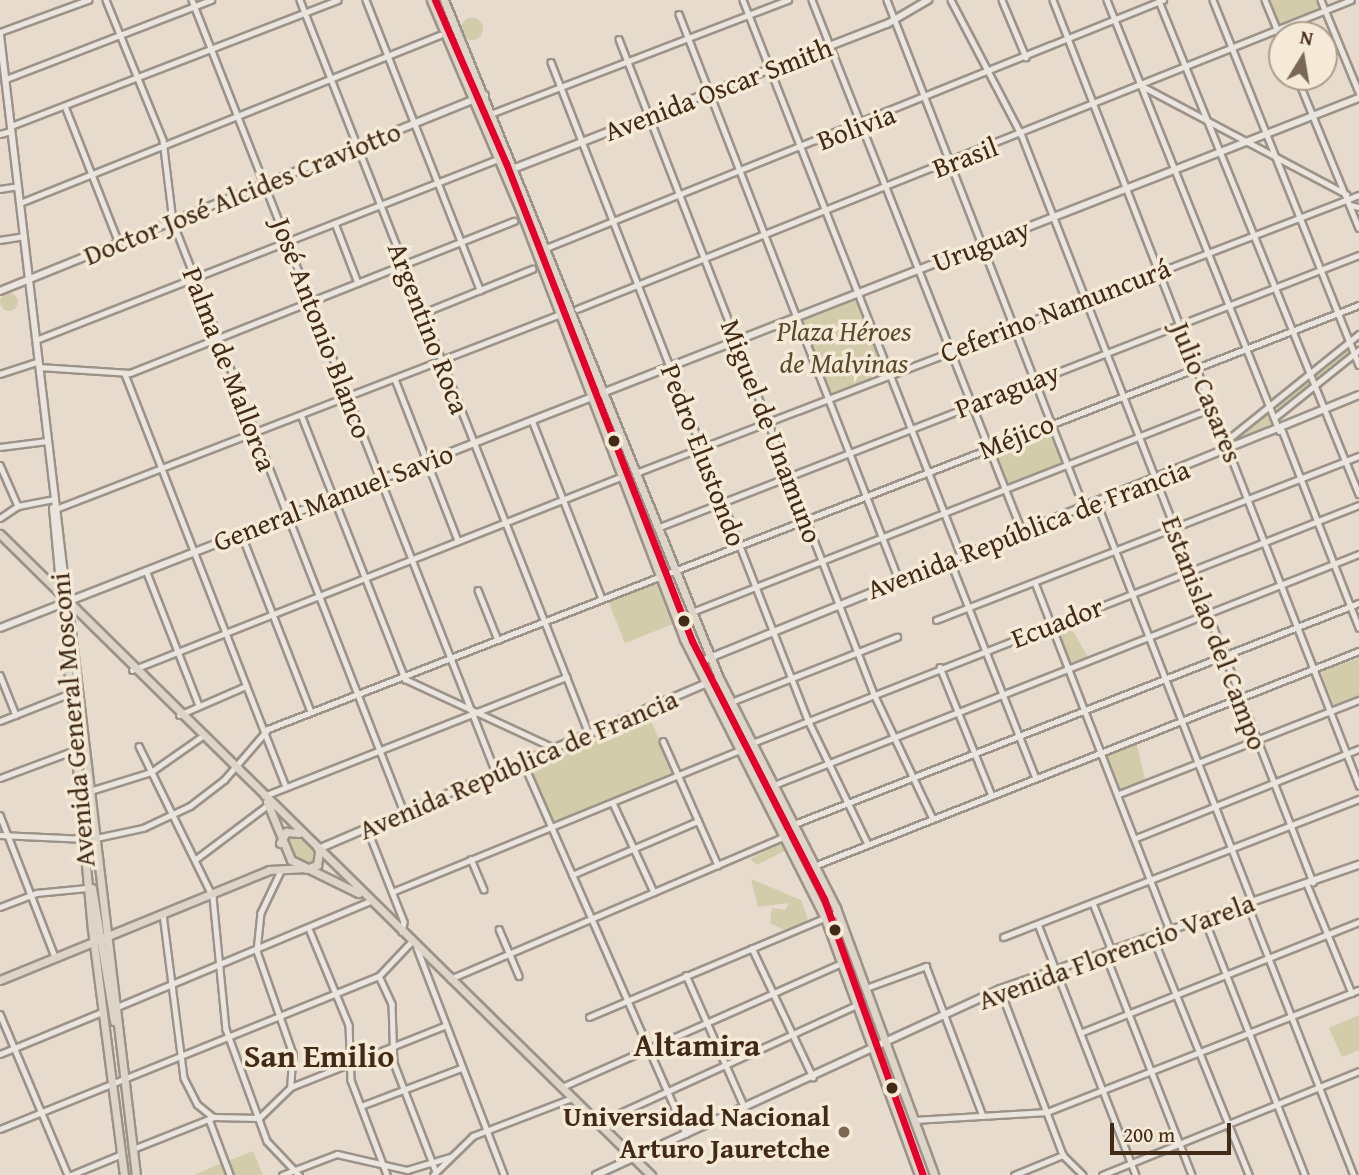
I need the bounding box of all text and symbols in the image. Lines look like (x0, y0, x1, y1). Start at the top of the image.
north arrow (1268, 21, 1338, 91)
text: N (1298, 22, 1316, 52)
street label: Avenida Oscar Smith (599, 30, 837, 148)
street label: Bolivia (812, 97, 900, 157)
street label: Doctor José Alcides Craviotto (79, 114, 405, 272)
street label: Brasil (928, 129, 1002, 185)
street label: Uruguay (928, 211, 1034, 279)
street label: José Antonio Blanco (264, 213, 380, 443)
street label: Argentino Roca (381, 237, 477, 419)
street label: Ceferino Namuncurá (935, 251, 1175, 369)
street label: Palma de Mallorca (176, 262, 284, 476)
street label: Miguel de Unamuno (714, 314, 830, 548)
park label: Plaza Héroes de Malvinas (777, 314, 911, 380)
street label: Julio Casares (1164, 317, 1250, 467)
street label: Paraguay (950, 355, 1064, 425)
street label: Pedro Elustondo (654, 359, 754, 551)
street label: Méjico (973, 406, 1059, 466)
unlabelled marker (607, 434, 621, 448)
street label: General Manuel Savio (208, 436, 458, 558)
street label: Avenida República de Francia (862, 452, 1194, 606)
street label: Estanislao del Campo (1155, 511, 1275, 755)
street label: Avenida General Mosconi (42, 571, 102, 869)
street label: Ecuador (1006, 589, 1108, 655)
unlabelled marker (677, 614, 691, 628)
street label: Avenida República de Francia (354, 681, 682, 847)
street label: Avenida Florencio Varela (973, 885, 1259, 1017)
unlabelled marker (828, 923, 842, 937)
district label: Altamira (633, 1026, 761, 1064)
district label: San Emilio (244, 1037, 394, 1075)
unlabelled marker (885, 1081, 899, 1095)
place label: Universidad Nacional Arturo Jauretche (563, 1099, 830, 1165)
scale bar (1114, 1108, 1235, 1152)
text: 200 m (1123, 1119, 1175, 1150)
marker: Universidad Nacional Arturo Jauretche (836, 1124, 852, 1140)

